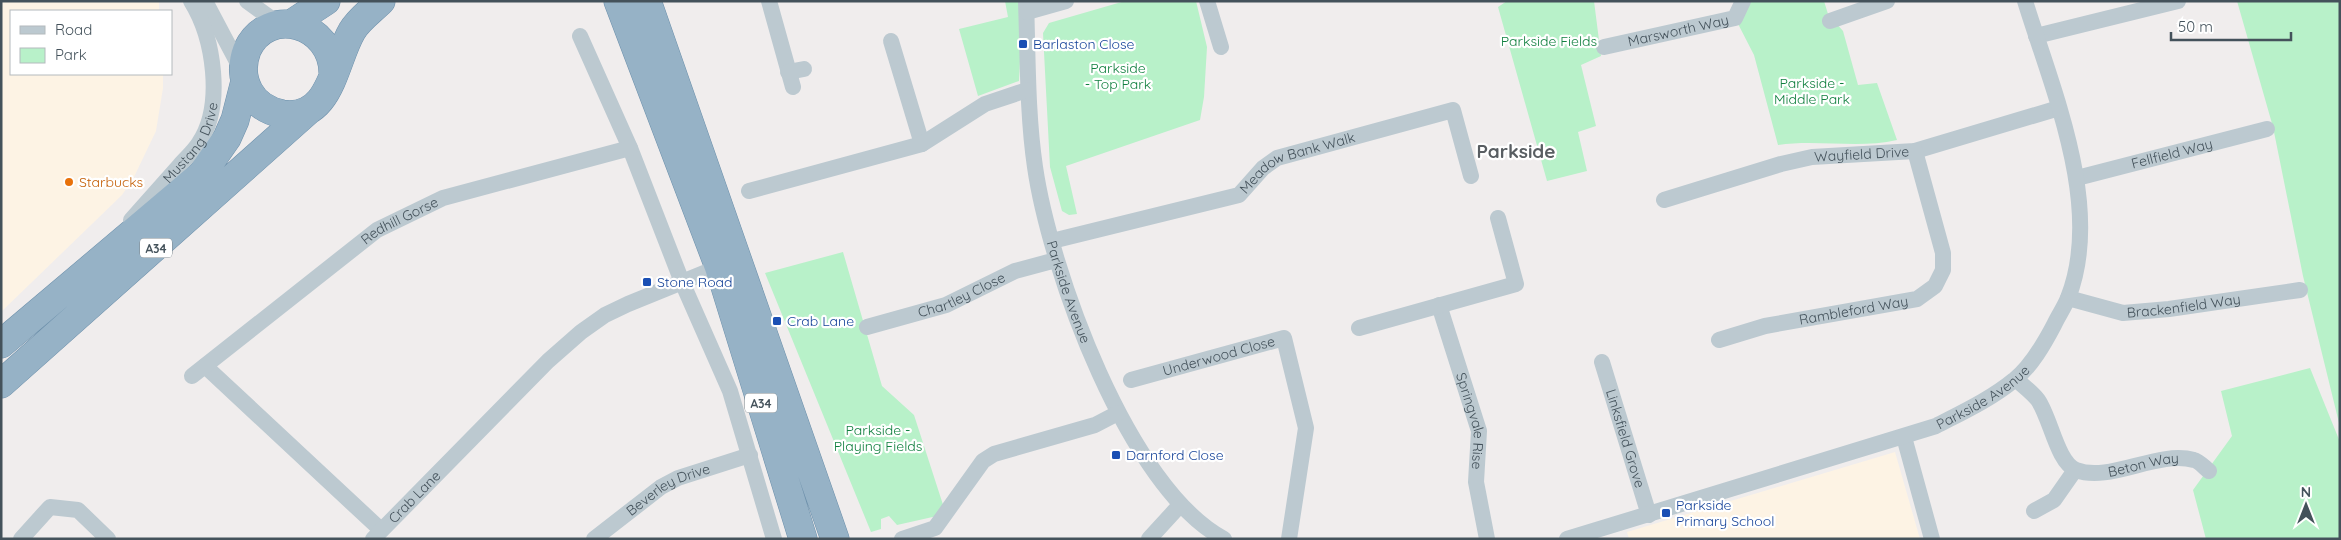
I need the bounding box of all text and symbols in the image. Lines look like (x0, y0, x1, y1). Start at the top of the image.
legend (10, 10, 172, 75)
scale bar (2171, 10, 2291, 42)
street label: Marsworth Way (1626, 11, 1730, 50)
text: 50 m (2178, 17, 2213, 36)
text: Road (55, 20, 92, 39)
park label: Parkside Fields (1501, 32, 1597, 50)
place label: Barlaston Close (1033, 35, 1135, 53)
marker: Barlaston Close (1017, 38, 1029, 50)
text: Park (55, 45, 87, 64)
park label: Parkside - Top Park (1085, 59, 1151, 93)
park label: Parkside - Middle Park (1774, 74, 1850, 108)
street label: Mustang Drive (159, 101, 222, 187)
street label: Meadow Bank Walk (1236, 128, 1357, 197)
street label: Fellfield Way (2129, 134, 2214, 173)
district label: Parkside (1476, 139, 1556, 163)
street label: Wayfield Drive (1814, 142, 1910, 166)
place label: Starbucks (79, 173, 143, 191)
marker: Starbucks (63, 176, 75, 188)
street label: Redhill Gorse (357, 193, 441, 248)
road number: A34 (140, 238, 172, 258)
street label: Parkside Avenue (1043, 239, 1095, 346)
street label: Chartley Close (916, 268, 1008, 321)
place label: Stone Road (657, 273, 733, 291)
marker: Stone Road (641, 276, 653, 288)
street label: Brackenfield Way (2126, 290, 2242, 322)
street label: Rambleford Way (1798, 292, 1909, 329)
place label: Crab Lane (787, 312, 854, 330)
marker: Crab Lane (771, 315, 783, 327)
street label: Underwood Close (1161, 332, 1277, 380)
street label: Parkside Avenue (1933, 361, 2034, 433)
street label: Springvale Rise (1452, 370, 1488, 470)
street label: Linksfield Grove (1602, 387, 1649, 490)
road number: A34 (745, 393, 777, 412)
park label: Parkside - Playing Fields (834, 421, 922, 455)
place label: Darnford Close (1126, 446, 1224, 464)
marker: Darnford Close (1110, 449, 1122, 461)
street label: Beton Way (2106, 449, 2179, 481)
street label: Beverley Drive (622, 459, 712, 520)
street label: Crab Lane (384, 467, 444, 527)
north arrow (2281, 480, 2331, 530)
text: N (2301, 483, 2311, 501)
place label: Parkside Primary School (1676, 496, 1774, 530)
marker: Parkside Primary School (1660, 507, 1672, 519)

